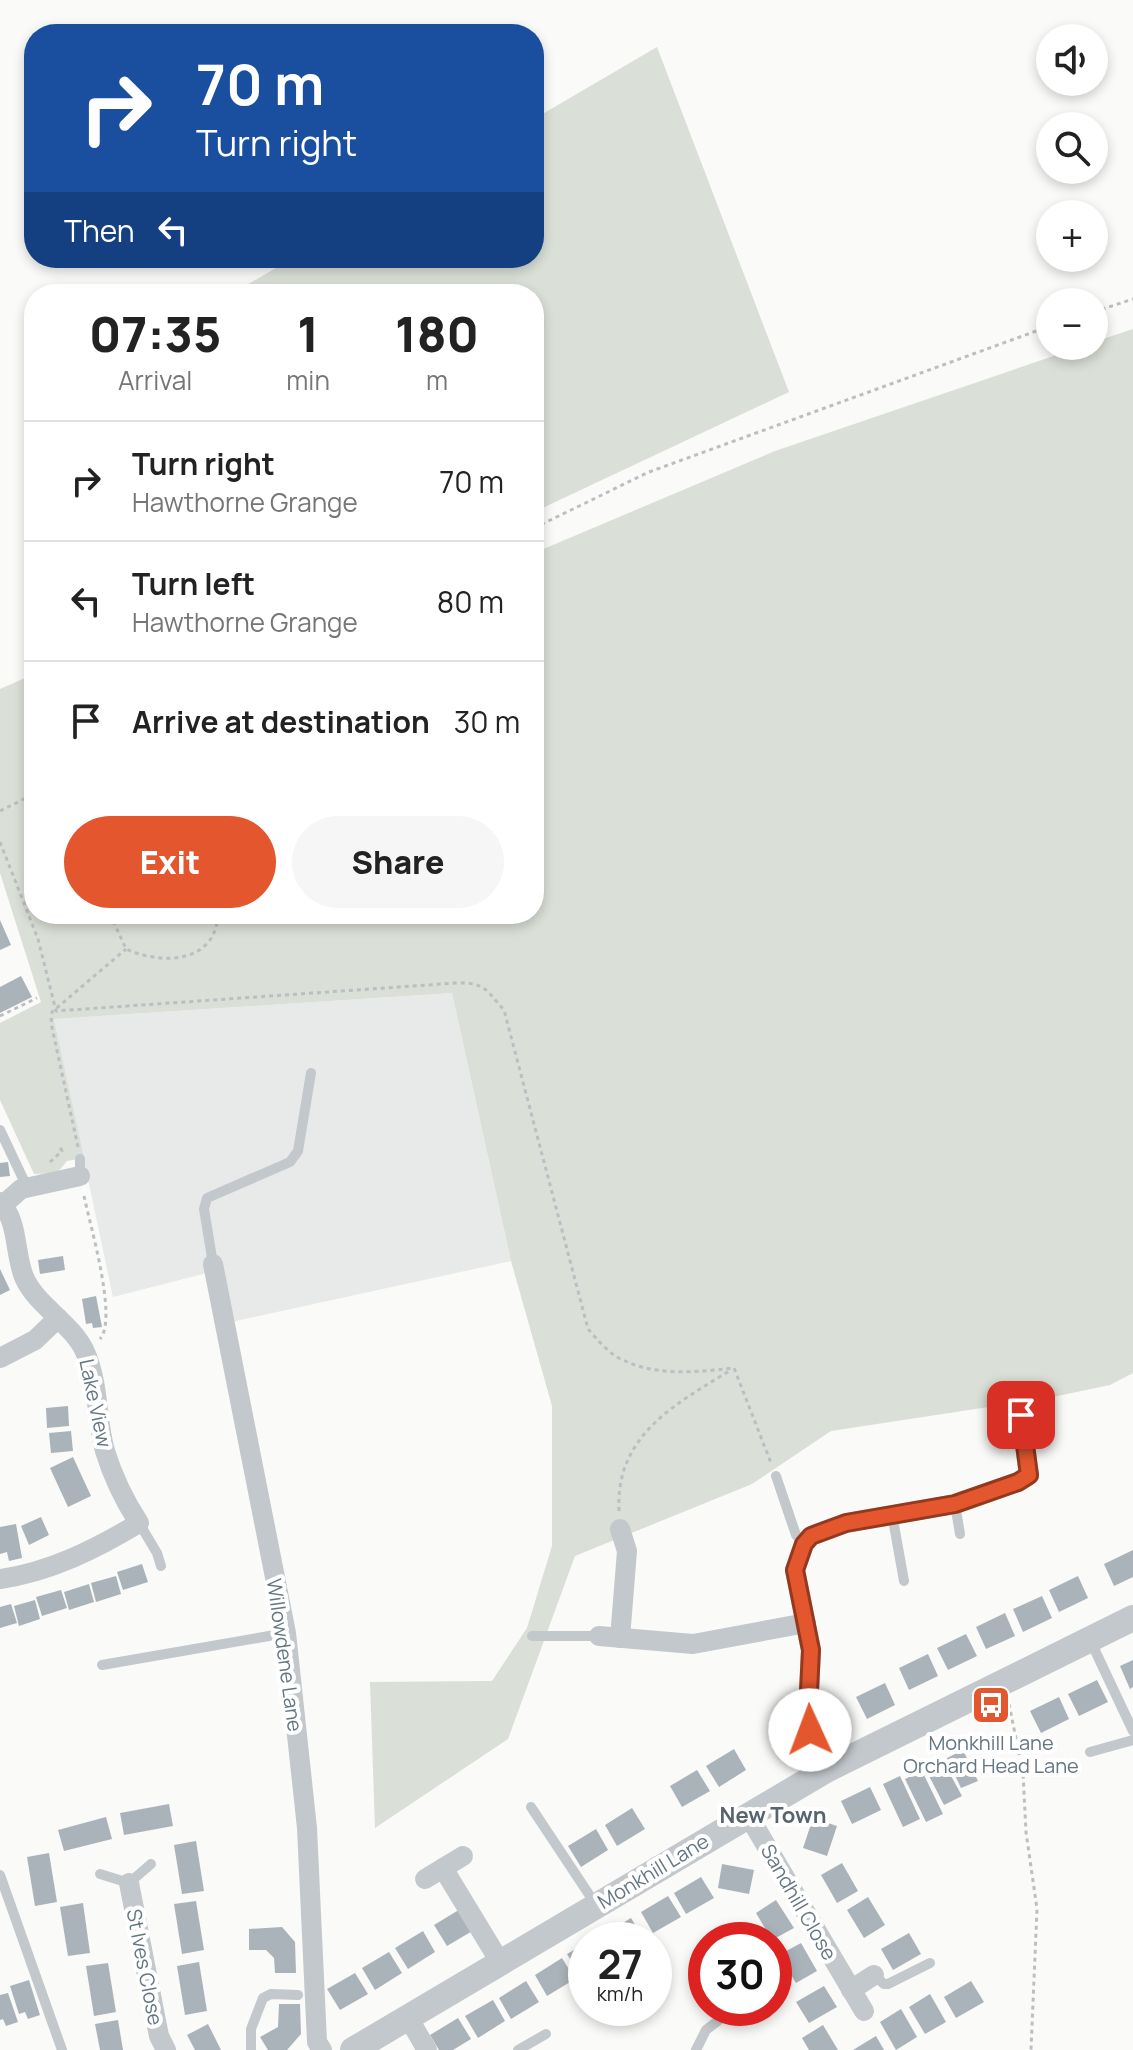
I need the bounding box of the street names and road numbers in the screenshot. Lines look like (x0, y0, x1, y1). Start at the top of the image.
street label: Lake View (73, 1356, 119, 1450)
street label: Willowdene Lane (261, 1577, 309, 1733)
street label: Monkhill Lane (592, 1827, 714, 1915)
street label: Sandhill Close (755, 1839, 843, 1965)
street label: St Ives Close (121, 1907, 169, 2027)

